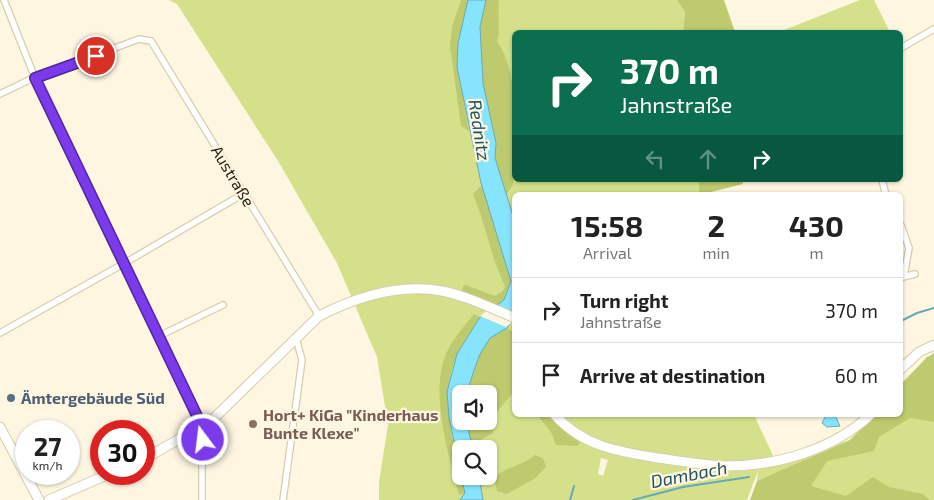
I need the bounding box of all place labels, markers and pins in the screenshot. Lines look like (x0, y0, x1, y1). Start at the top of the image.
pin (75, 35, 117, 77)
place label: Ämtergebäude Süd (21, 388, 165, 407)
marker: Ämtergebäude Süd (5, 392, 17, 404)
place label: Hort+ KiGa "Kinderhaus Bunte Klexe" (263, 405, 439, 442)
marker: Hort+ KiGa "Kinderhaus Bunte Klexe" (247, 418, 259, 430)

